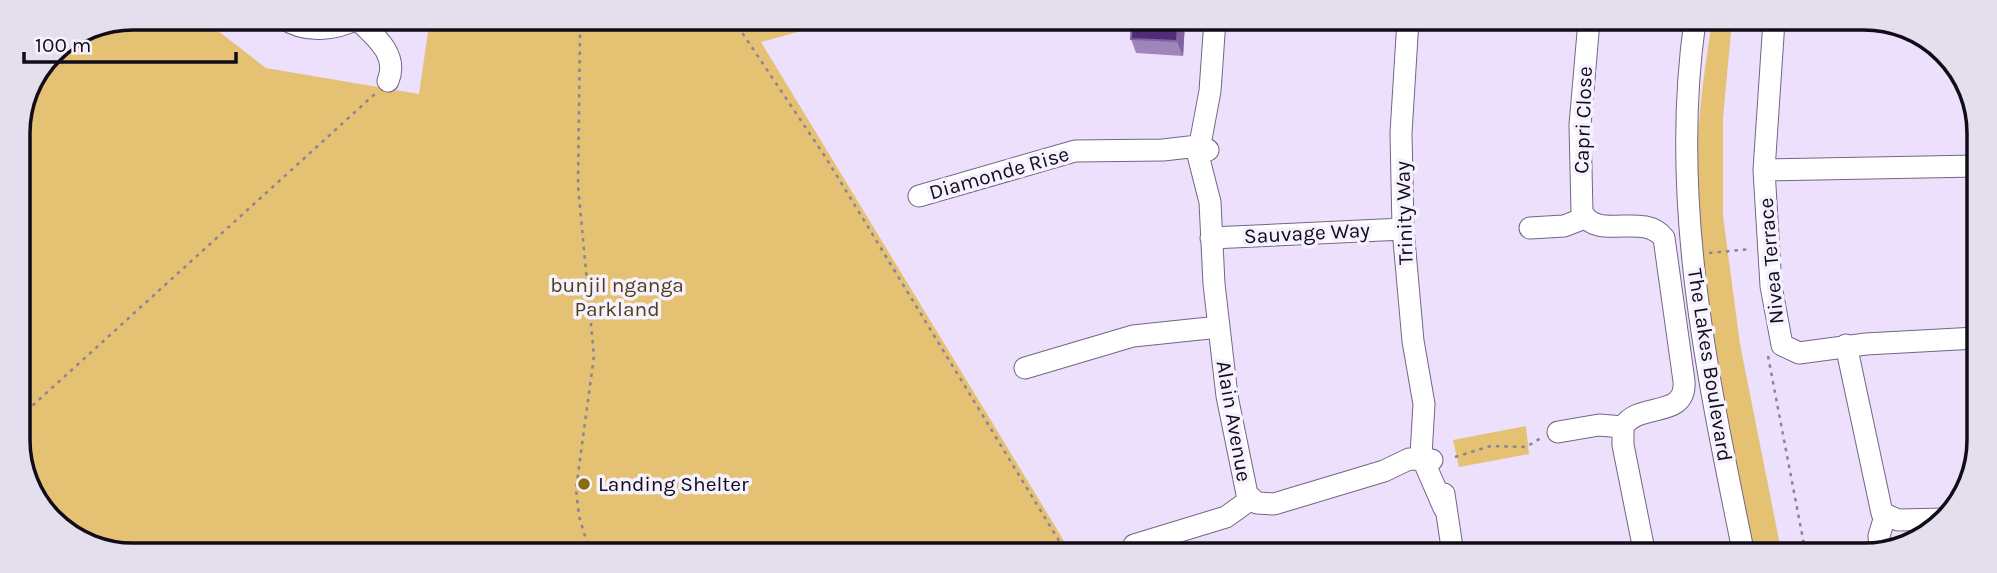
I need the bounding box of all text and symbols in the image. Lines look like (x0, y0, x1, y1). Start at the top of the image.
scale bar (24, 21, 236, 65)
text: 100 m (35, 33, 92, 57)
street label: Capri Close (1569, 66, 1597, 174)
street label: Diamonde Rise (926, 142, 1072, 204)
street label: Trinity Way (1390, 160, 1418, 265)
street label: Nivea Terrace (1754, 197, 1788, 325)
street label: Sauvage Way (1243, 218, 1371, 248)
street label: The Lakes Boulevard (1683, 267, 1737, 463)
park label: bunjil nganga Parkland (550, 273, 684, 321)
street label: Alain Avenue (1212, 359, 1256, 483)
place label: Landing Shelter (598, 472, 749, 496)
marker: Landing Shelter (576, 476, 592, 492)

